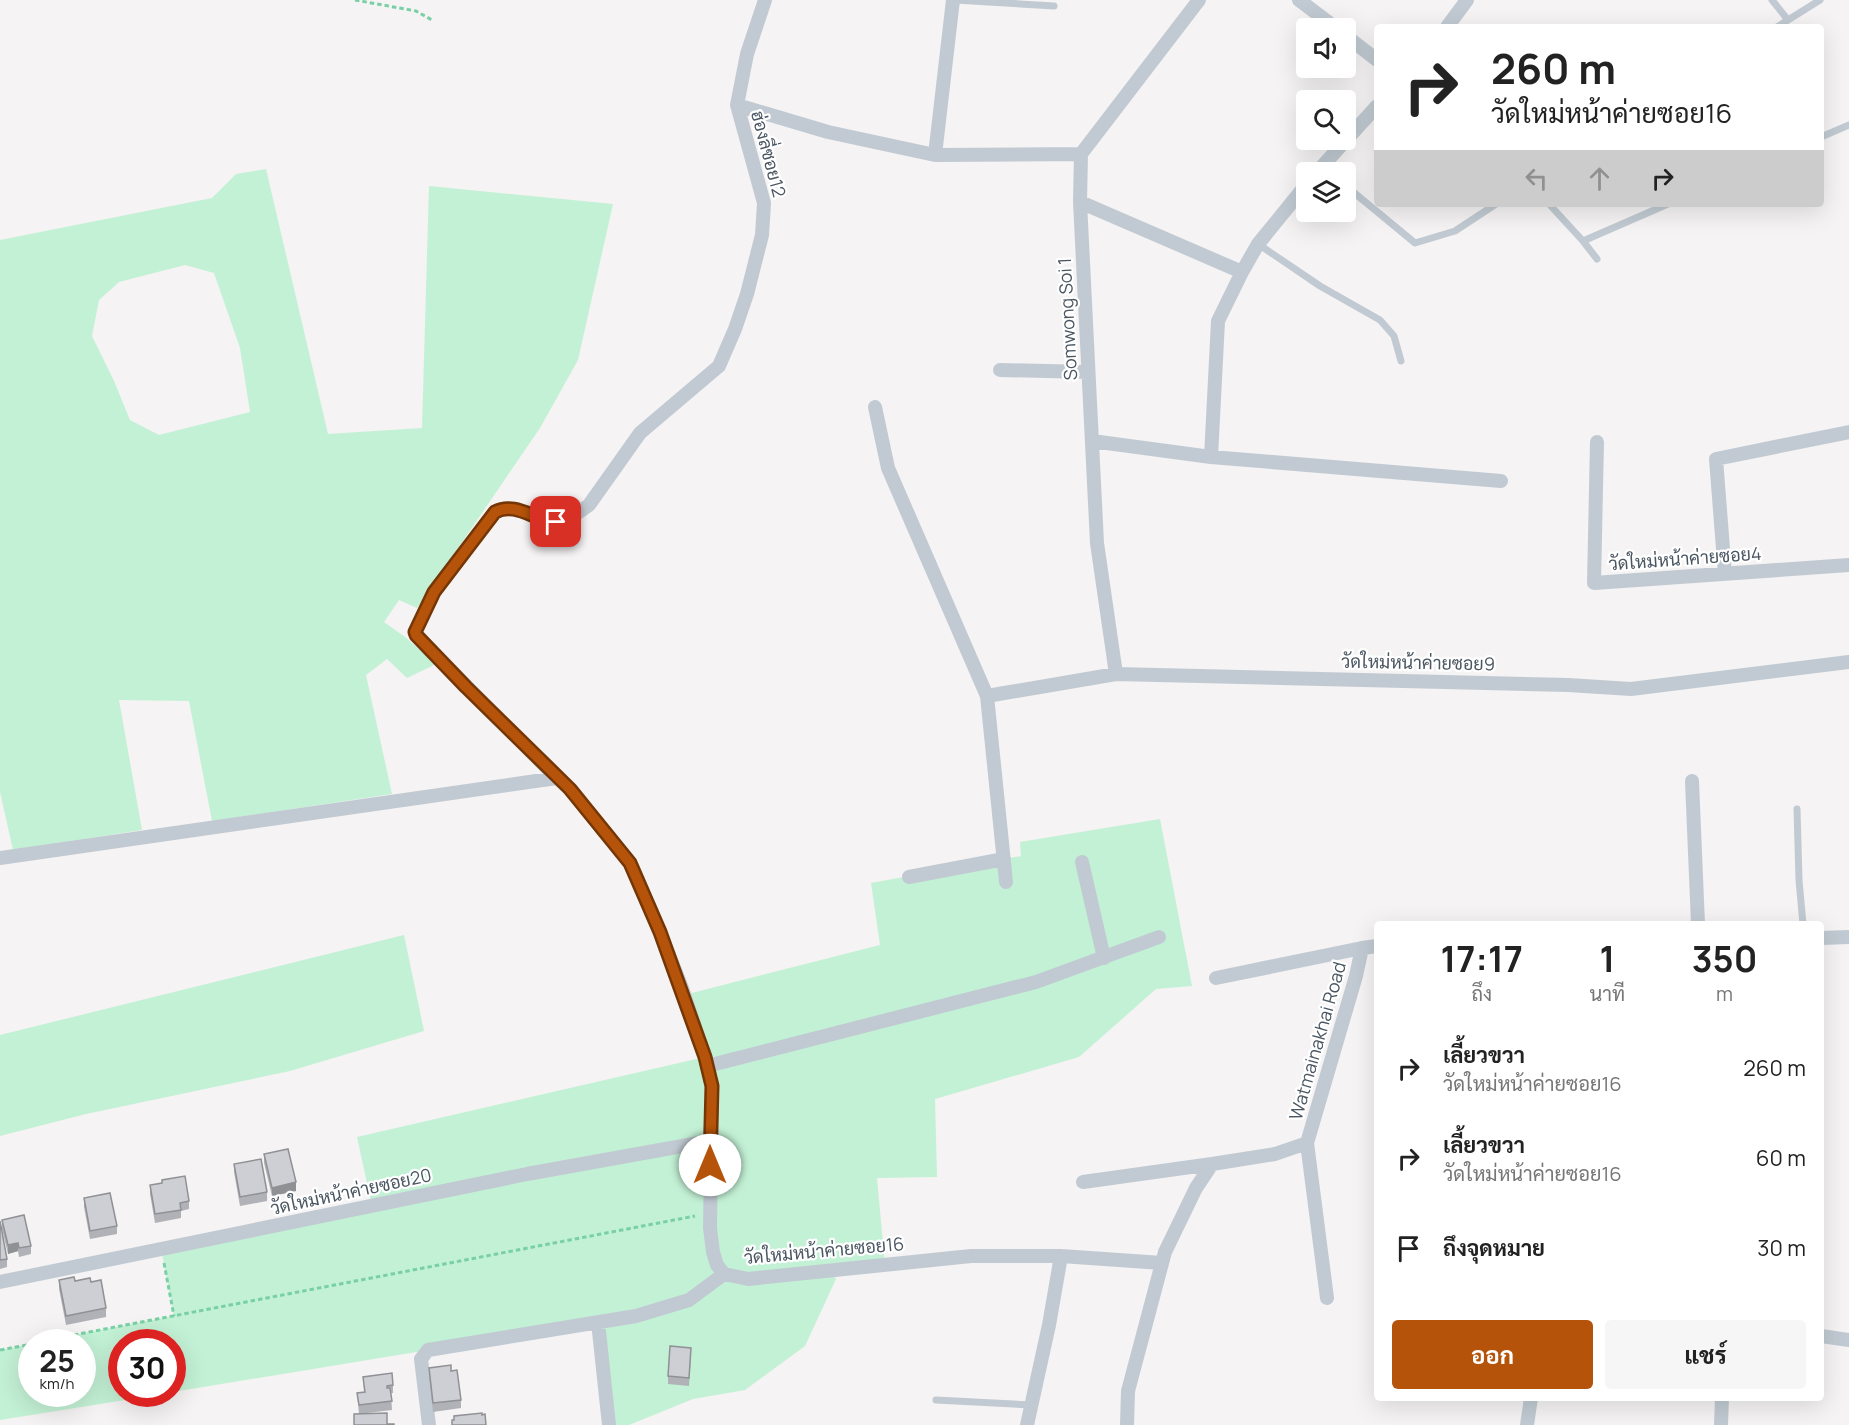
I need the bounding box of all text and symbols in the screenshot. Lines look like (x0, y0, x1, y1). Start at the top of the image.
map controls (1296, 18, 1356, 222)
button: sound (1296, 18, 1356, 78)
text: 260 m (1491, 39, 1616, 97)
icon: right (1392, 48, 1470, 126)
button: search (1296, 90, 1356, 150)
text: วัดใหม่หน้าค่ายซอย16 (1491, 94, 1732, 131)
street label: ฮ่องลี่ซอย12 (746, 107, 795, 200)
button: layers (1296, 162, 1356, 222)
icon: left (1520, 162, 1553, 195)
icon: ahead (1583, 162, 1616, 195)
icon: right (1646, 162, 1679, 195)
street label: Somwong Soi 1 (1052, 257, 1082, 381)
pin (530, 496, 581, 547)
icon: arrive (539, 505, 572, 538)
street label: วัดใหม่หน้าค่ายซอย4 (1608, 541, 1762, 575)
street label: วัดใหม่หน้าค่ายซอย9 (1341, 649, 1495, 675)
text: 17:17 (1441, 934, 1523, 983)
text: 1 (1599, 934, 1615, 983)
text: 350 (1692, 934, 1757, 983)
street label: Watmainakhai Road (1283, 959, 1351, 1123)
text: ถึง (1471, 980, 1492, 1007)
text: นาที (1589, 980, 1625, 1007)
text: m (1716, 980, 1733, 1007)
text: เลี้ยวขวา (1443, 1040, 1525, 1070)
icon: right (1392, 1052, 1425, 1085)
text: 260 m (1743, 1053, 1806, 1083)
text: วัดใหม่หน้าค่ายซอย16 (1443, 1070, 1622, 1097)
text: เลี้ยวขวา (1443, 1130, 1525, 1160)
position arrow (678, 1133, 742, 1197)
icon: right (1392, 1142, 1425, 1175)
text: 60 m (1756, 1143, 1806, 1173)
text: วัดใหม่หน้าค่ายซอย16 (1443, 1160, 1622, 1187)
street label: วัดใหม่หน้าค่ายซอย20 (268, 1162, 433, 1220)
street label: วัดใหม่หน้าค่ายซอย16 (743, 1231, 905, 1269)
icon: arrive (1392, 1232, 1425, 1265)
text: ถึงจุดหมาย (1443, 1233, 1545, 1263)
text: 30 m (1757, 1233, 1806, 1263)
button: ออก (1392, 1320, 1593, 1389)
button: แชร์ (1605, 1320, 1806, 1389)
speed limit sign: 30 (108, 1329, 186, 1407)
text: 25 (39, 1340, 75, 1381)
text: km/h (40, 1373, 74, 1394)

